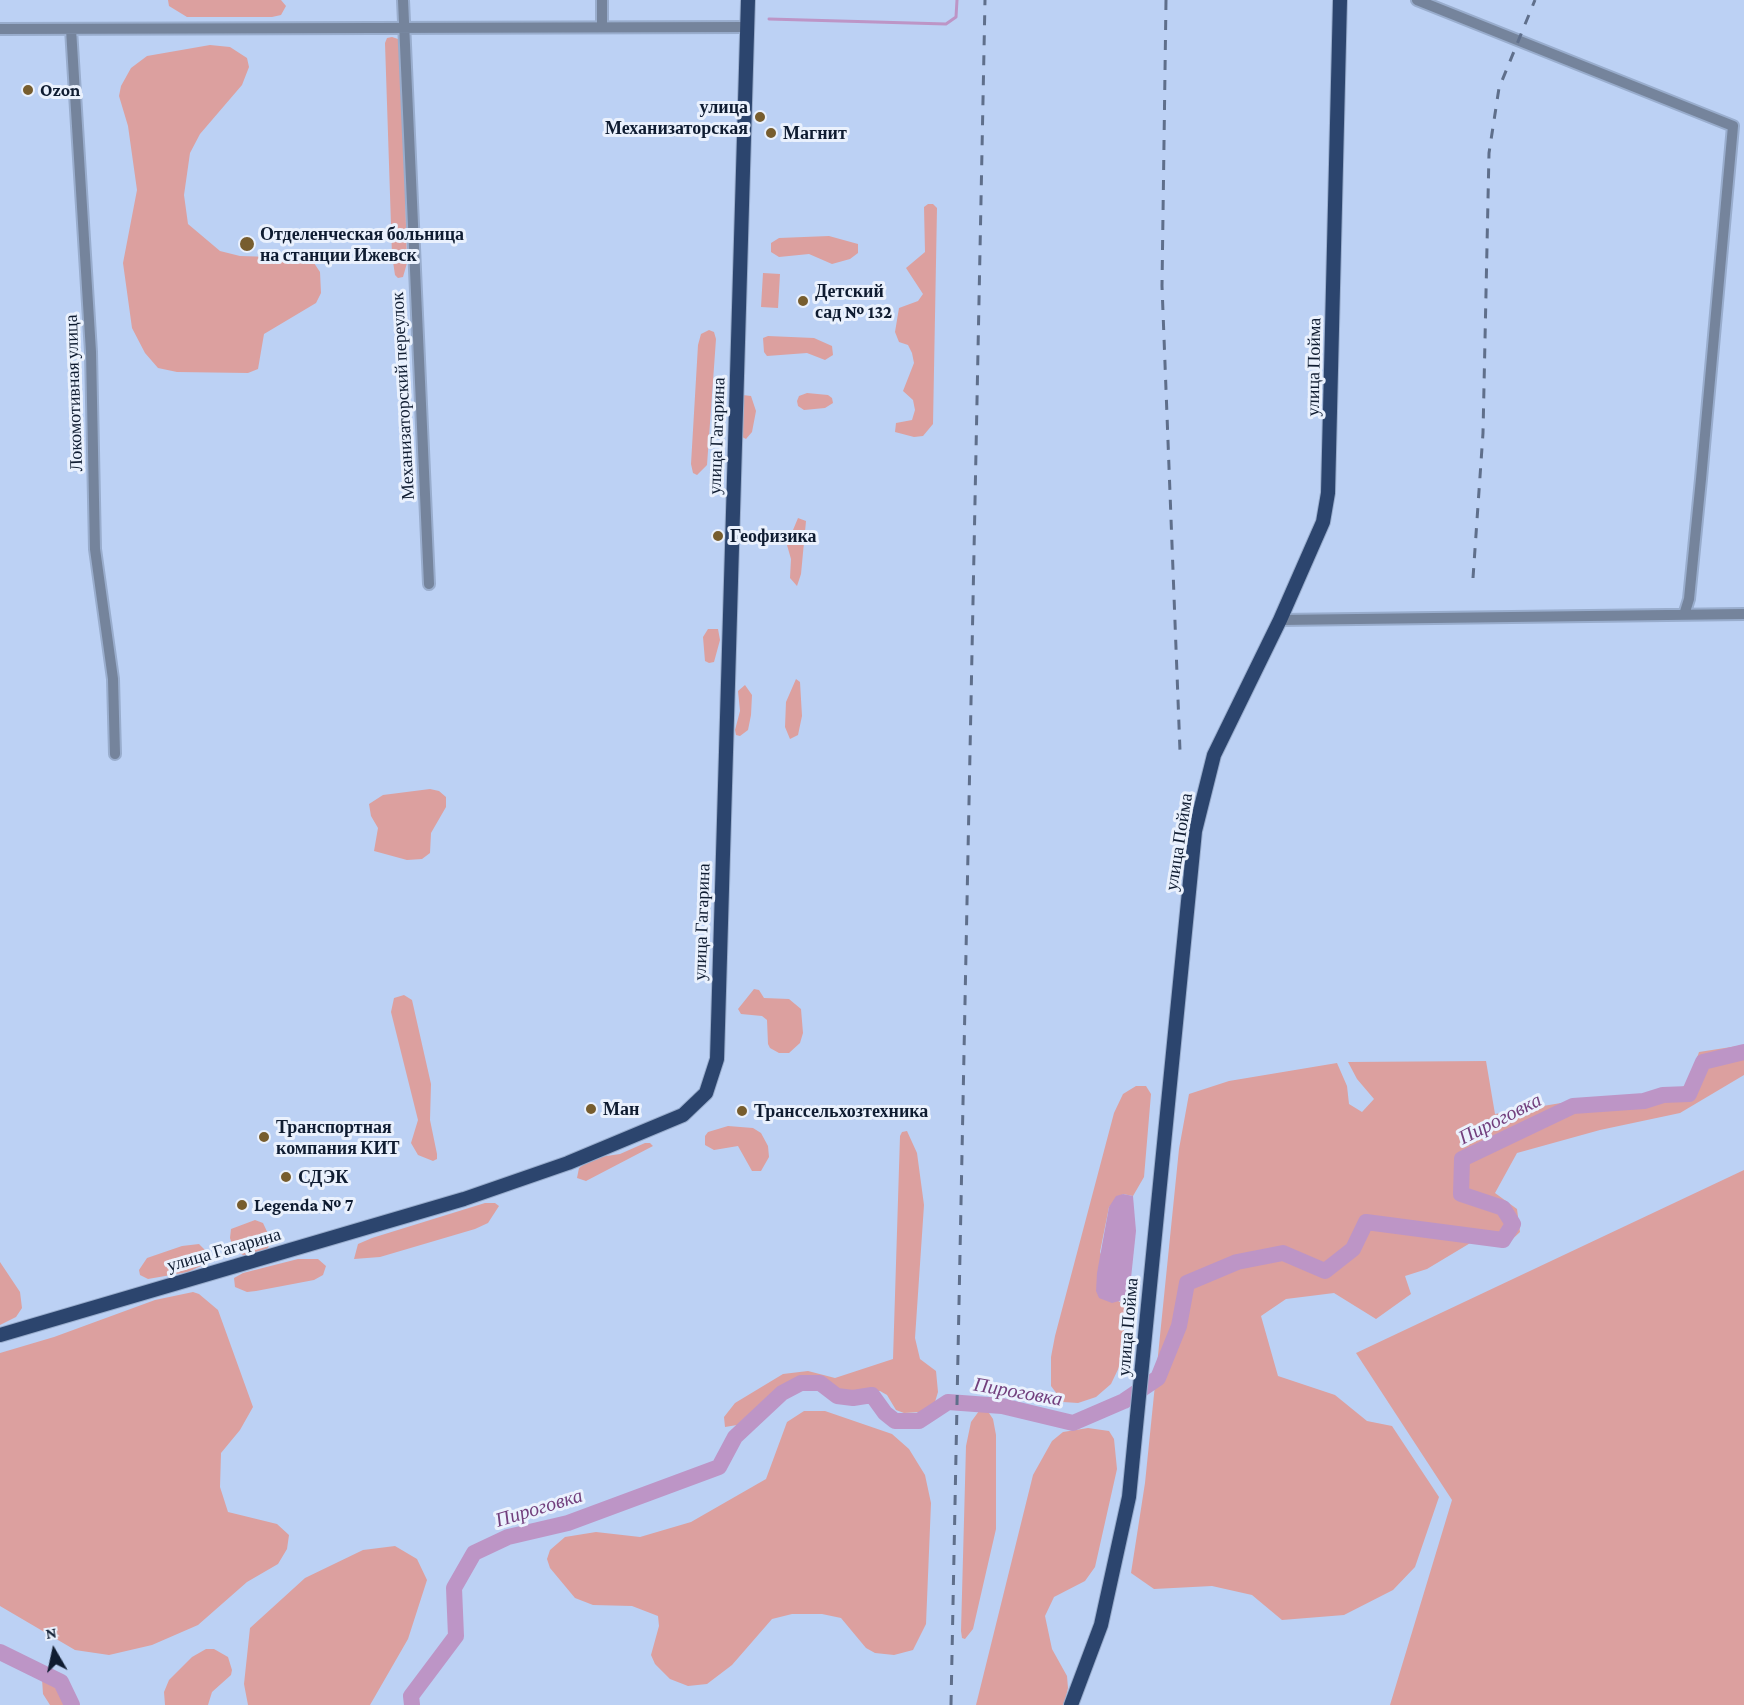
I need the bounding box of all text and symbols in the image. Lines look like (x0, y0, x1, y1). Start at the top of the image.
place label: Ozon (40, 79, 80, 101)
marker: Ozon (21, 83, 35, 97)
place label: улица Механизаторская (605, 96, 748, 138)
marker: улица Механизаторская (753, 110, 767, 124)
place label: Магнит (783, 122, 847, 144)
marker: Магнит (764, 126, 778, 140)
place label: Отделенческая больница на станции Ижевск (260, 223, 464, 266)
marker: Отделенческая больница на станции Ижевск (238, 235, 256, 253)
place label: Детский сад № 132 (815, 280, 892, 322)
street label: Механизаторский переулок (387, 291, 419, 501)
marker: Детский сад № 132 (796, 294, 810, 308)
street label: Локомотивная улица (60, 314, 88, 472)
street label: улица Пойма (1302, 317, 1326, 417)
street label: улица Гагарина (704, 377, 730, 495)
place label: Геофизика (730, 525, 817, 547)
marker: Геофизика (711, 529, 725, 543)
street label: улица Пойма (1161, 792, 1197, 892)
street label: улица Гагарина (689, 863, 715, 981)
water label: Пироговка (1455, 1088, 1545, 1150)
place label: Ман (603, 1098, 639, 1120)
place label: Транссельхозтехника (754, 1100, 928, 1122)
marker: Ман (584, 1102, 598, 1116)
marker: Транссельхозтехника (735, 1104, 749, 1118)
place label: Транспортная компания КИТ (276, 1116, 399, 1158)
marker: Транспортная компания КИТ (257, 1130, 271, 1144)
place label: СДЭК (298, 1166, 348, 1188)
marker: СДЭК (279, 1170, 293, 1184)
place label: Legenda № 7 (254, 1194, 353, 1216)
marker: Legenda № 7 (235, 1198, 249, 1212)
street label: улица Гагарина (165, 1223, 283, 1277)
street label: улица Пойма (1113, 1277, 1143, 1377)
water label: Пироговка (972, 1372, 1064, 1412)
water label: Пироговка (493, 1483, 585, 1533)
north arrow (24, 1621, 84, 1681)
text: N (44, 1623, 58, 1642)

